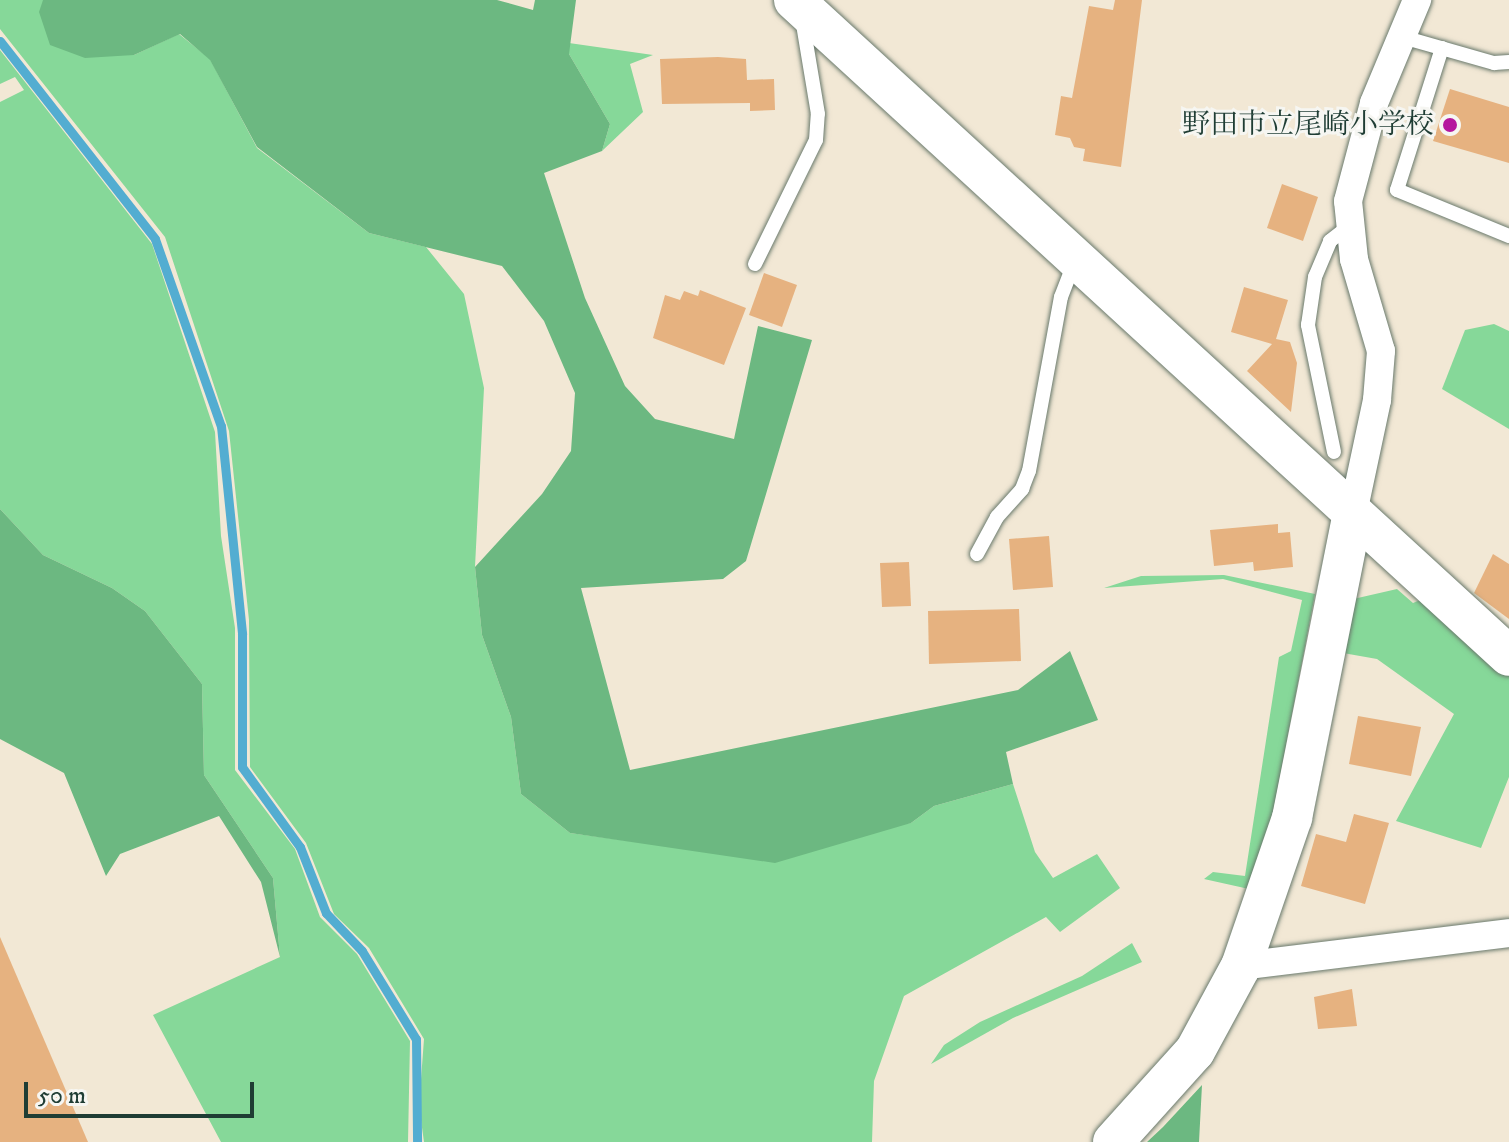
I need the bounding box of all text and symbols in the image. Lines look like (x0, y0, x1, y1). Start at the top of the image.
place label: 野田市立尾崎小学校 (1182, 108, 1434, 142)
marker: 野田市立尾崎小学校 (1441, 116, 1459, 134)
scale bar (28, 1066, 258, 1116)
text: 50 m (38, 1081, 86, 1111)

